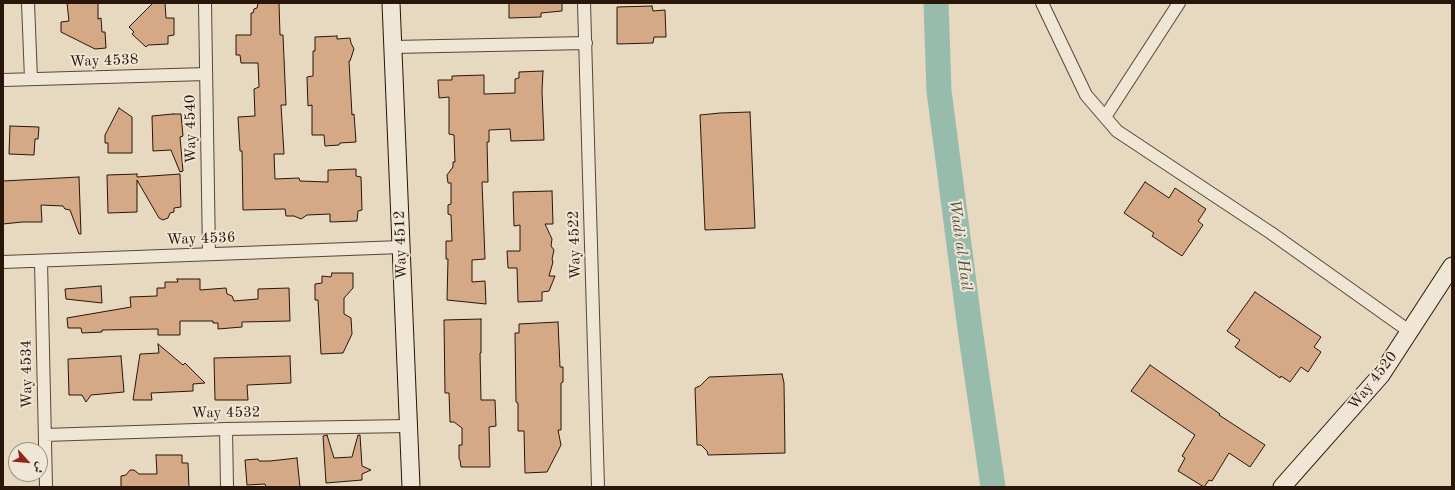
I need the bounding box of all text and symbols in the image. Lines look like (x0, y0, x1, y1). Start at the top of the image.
street label: Way 4538 (69, 51, 139, 71)
street label: Way 4540 (181, 94, 201, 164)
water label: Wadi al Hail (944, 198, 976, 292)
street label: Way 4512 (391, 210, 411, 280)
street label: Way 4522 (565, 210, 585, 280)
street label: Way 4536 (166, 229, 236, 249)
street label: Way 4534 (17, 339, 37, 409)
street label: Way 4520 (1345, 348, 1401, 414)
street label: Way 4532 (191, 403, 261, 423)
north arrow (8, 442, 48, 482)
text: ش (31, 460, 46, 475)

